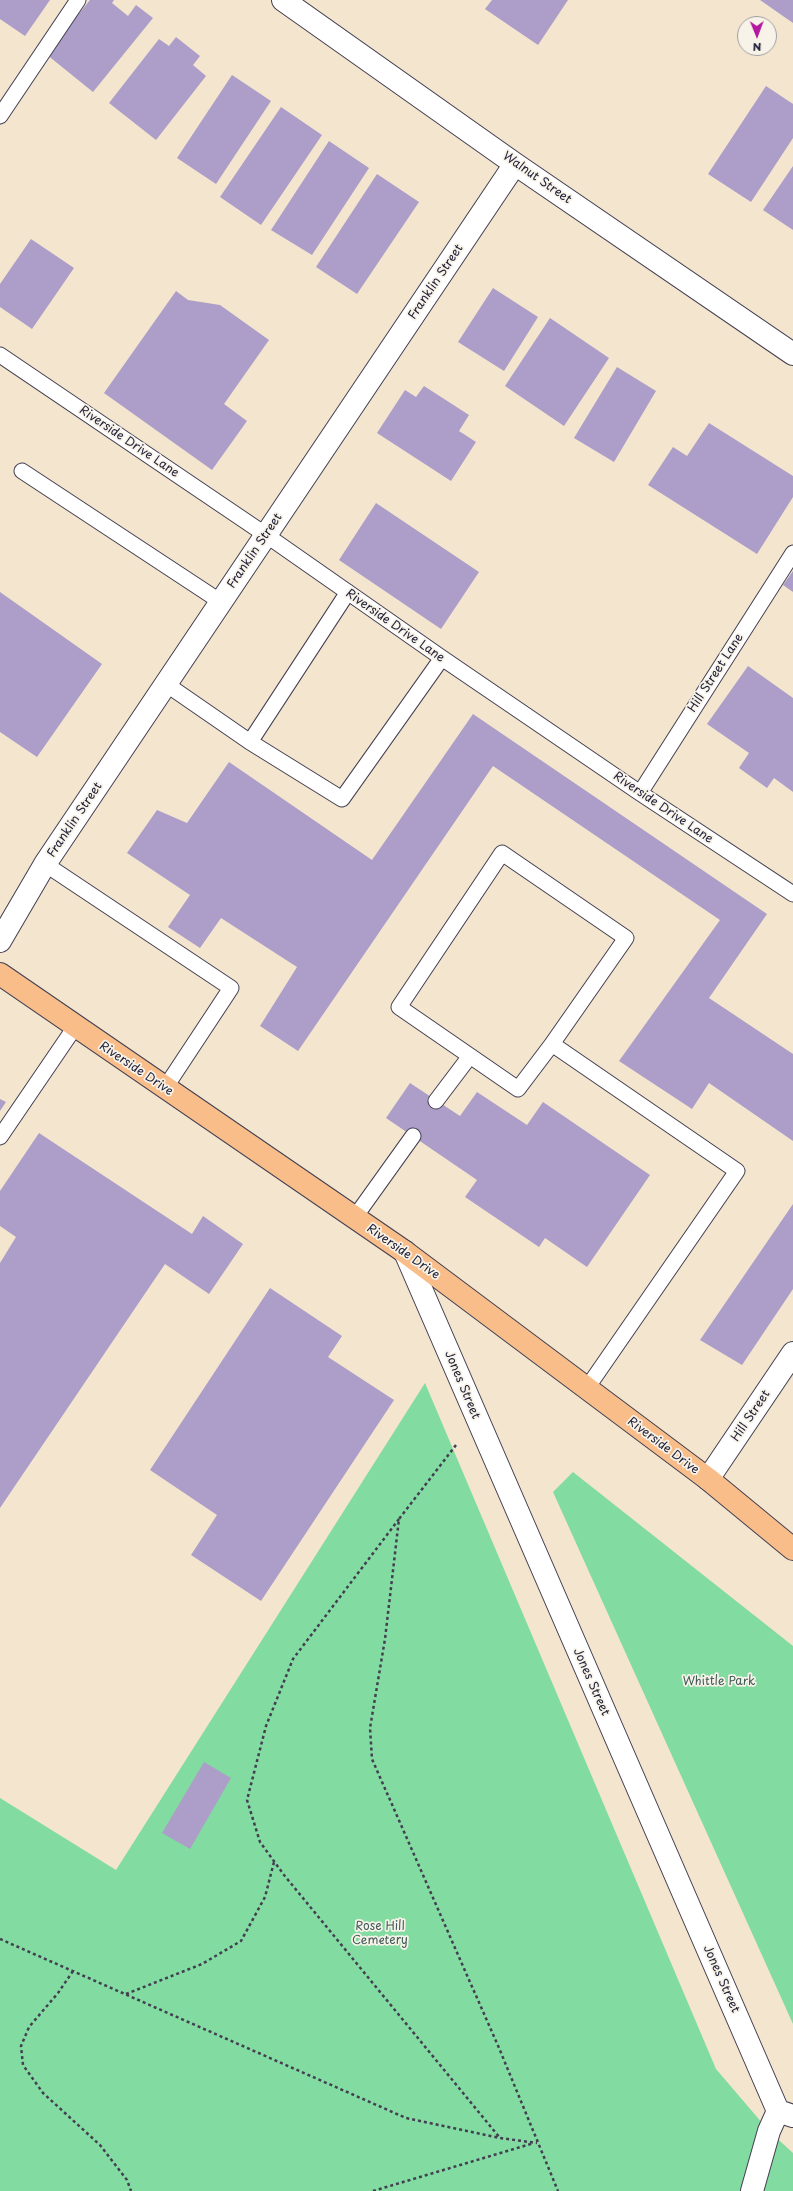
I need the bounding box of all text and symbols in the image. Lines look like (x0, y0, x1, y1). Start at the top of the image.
north arrow (737, 16, 777, 56)
text: N (753, 39, 762, 56)
street label: Walnut Street (500, 149, 574, 207)
street label: Franklin Street (406, 242, 466, 322)
street label: Riverside Drive Lane (76, 403, 182, 481)
street label: Franklin Street (225, 511, 285, 591)
street label: Riverside Drive Lane (343, 586, 447, 666)
street label: Hill Street Lane (685, 631, 747, 715)
street label: Riverside Drive Lane (610, 769, 716, 847)
street label: Franklin Street (45, 780, 105, 860)
street label: Riverside Drive (96, 1039, 176, 1099)
street label: Riverside Drive (364, 1222, 442, 1282)
street label: Jones Street (441, 1349, 483, 1421)
street label: Hill Street (729, 1387, 773, 1445)
street label: Riverside Drive (624, 1414, 702, 1478)
street label: Jones Street (570, 1646, 612, 1718)
park label: Whittle Park (683, 1675, 755, 1689)
park label: Rose Hill Cemetery (352, 1920, 408, 1948)
street label: Jones Street (700, 1943, 742, 2015)

